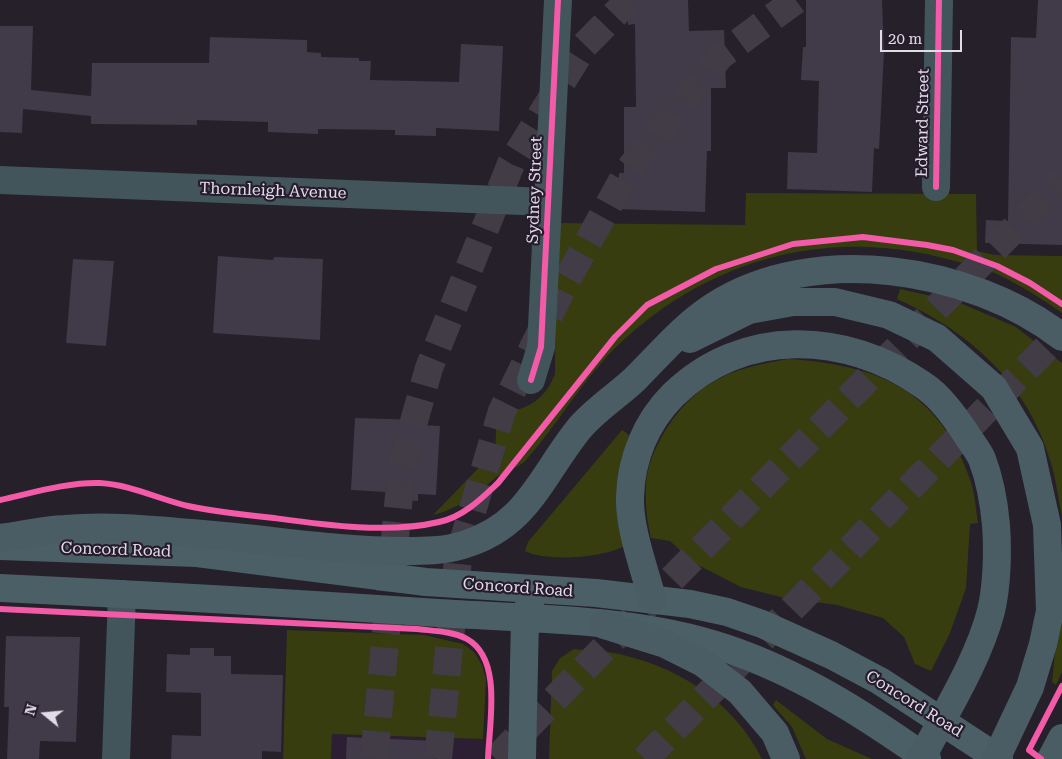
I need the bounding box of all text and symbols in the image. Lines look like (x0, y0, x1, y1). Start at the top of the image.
scale bar (882, 20, 964, 52)
text: 20 m (888, 30, 922, 48)
street label: Edward Street (912, 68, 934, 178)
street label: Sydney Street (524, 136, 546, 244)
street label: Thornleigh Avenue (199, 179, 347, 203)
street label: Concord Road (60, 538, 172, 562)
street label: Concord Road (462, 575, 574, 601)
street label: Concord Road (862, 667, 966, 741)
north arrow (20, 689, 70, 739)
text: N (21, 702, 40, 717)

